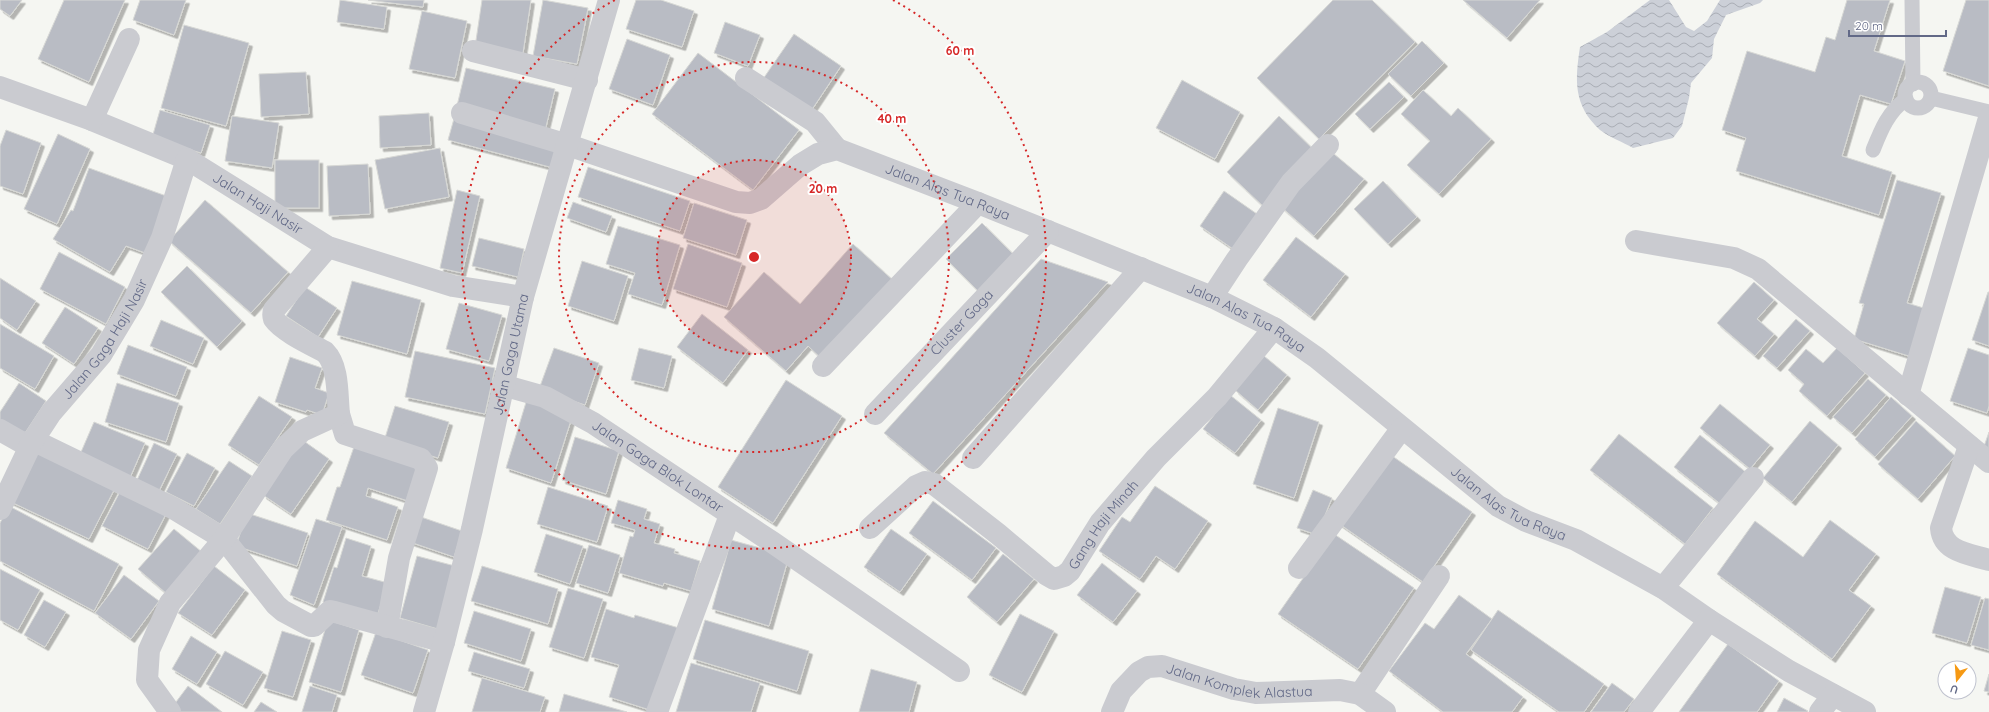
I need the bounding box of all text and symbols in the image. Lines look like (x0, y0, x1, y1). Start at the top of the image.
scale bar (1849, 12, 1946, 38)
text: 20 m (1855, 18, 1883, 33)
text: 60 m (946, 43, 974, 58)
text: 40 m (878, 111, 906, 126)
street label: Jalan Alas Tua Raya (883, 159, 1013, 224)
street label: Jalan Haji Nasir (209, 168, 307, 238)
text: 20 m (809, 181, 837, 196)
centre of rings (747, 250, 761, 264)
street label: Jalan Gaga Haji Nasir (58, 275, 152, 403)
street label: Jalan Alas Tua Raya (1184, 279, 1309, 356)
street label: Cluster Gaga (926, 286, 997, 359)
street label: Jalan Gaga Utama (488, 292, 532, 417)
street label: Jalan Gaga Blok Lontar (589, 416, 727, 517)
street label: Jalan Alas Tua Raya (1447, 462, 1569, 545)
street label: Gang Haji Minah (1064, 476, 1142, 573)
street label: Jalan Komplek Alastua (1164, 659, 1313, 702)
north arrow (1937, 660, 1977, 700)
text: U (1948, 682, 1960, 697)

